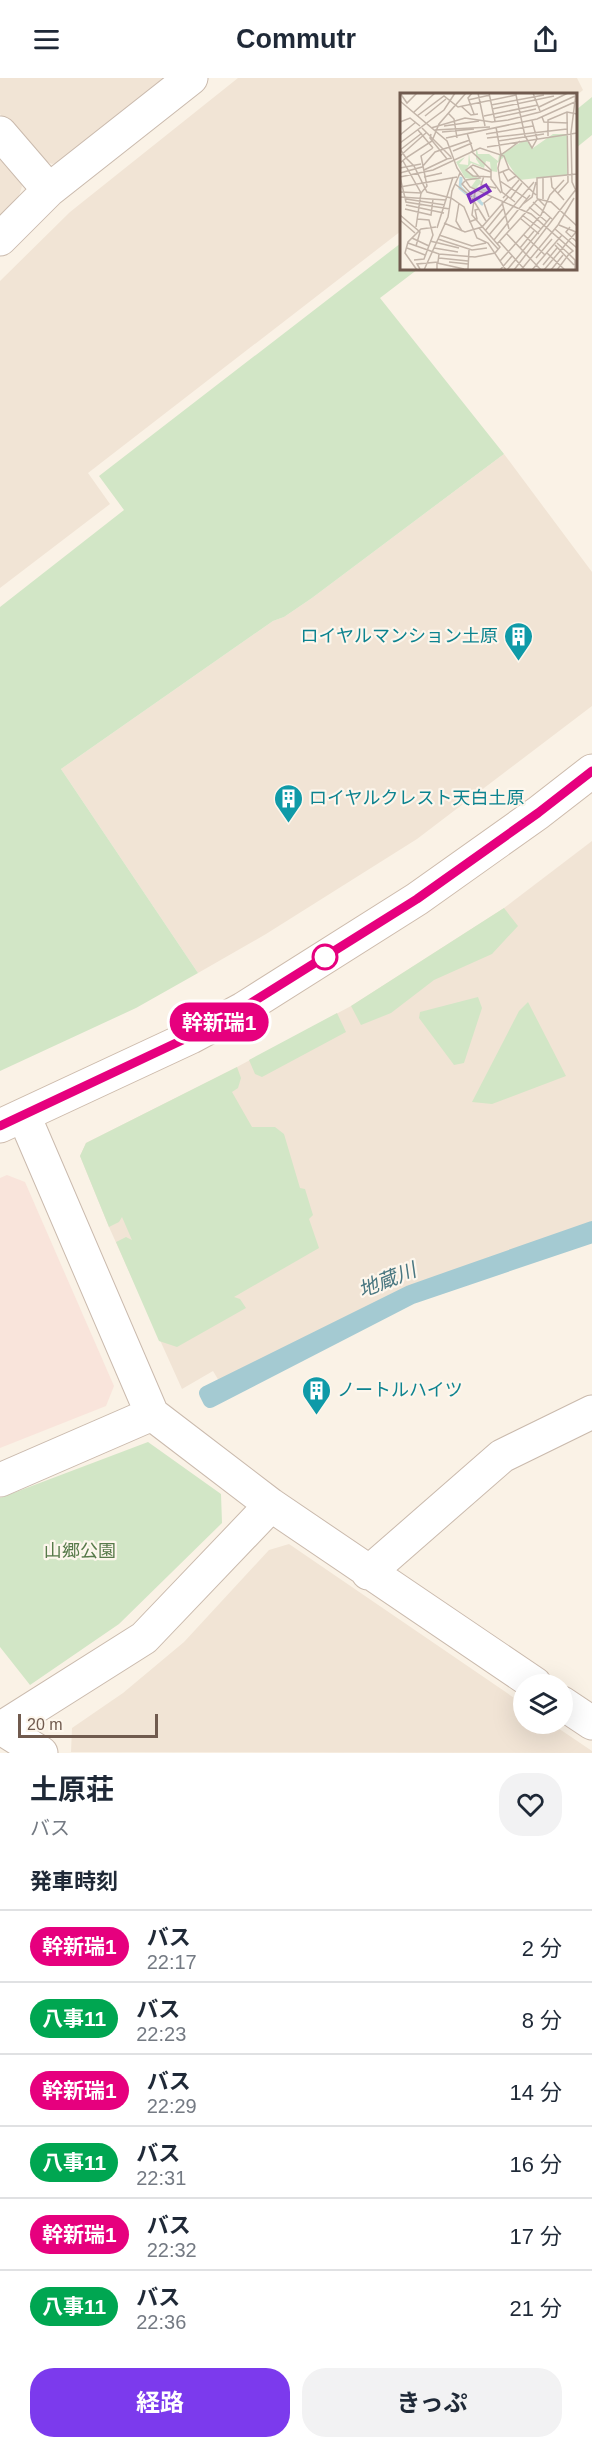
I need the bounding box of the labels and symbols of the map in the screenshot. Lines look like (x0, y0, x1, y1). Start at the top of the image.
inset map (400, 93, 577, 270)
building icon: ロイヤルマンション土原 (503, 620, 535, 662)
place label: ロイヤルマンション土原 (301, 626, 498, 646)
building icon: ロイヤルクレスト天白土原 (272, 782, 304, 824)
place label: ロイヤルクレスト天白土原 (309, 788, 524, 808)
unlabelled marker (312, 944, 338, 970)
line badge: 幹新瑞1 (177, 1002, 261, 1042)
water label: 地蔵川 (355, 1258, 421, 1301)
building icon: ノートルハイツ (300, 1374, 332, 1416)
place label: ノートルハイツ (337, 1380, 463, 1400)
park label: 山郷公園 (44, 1541, 116, 1561)
scale bar (18, 1711, 158, 1738)

